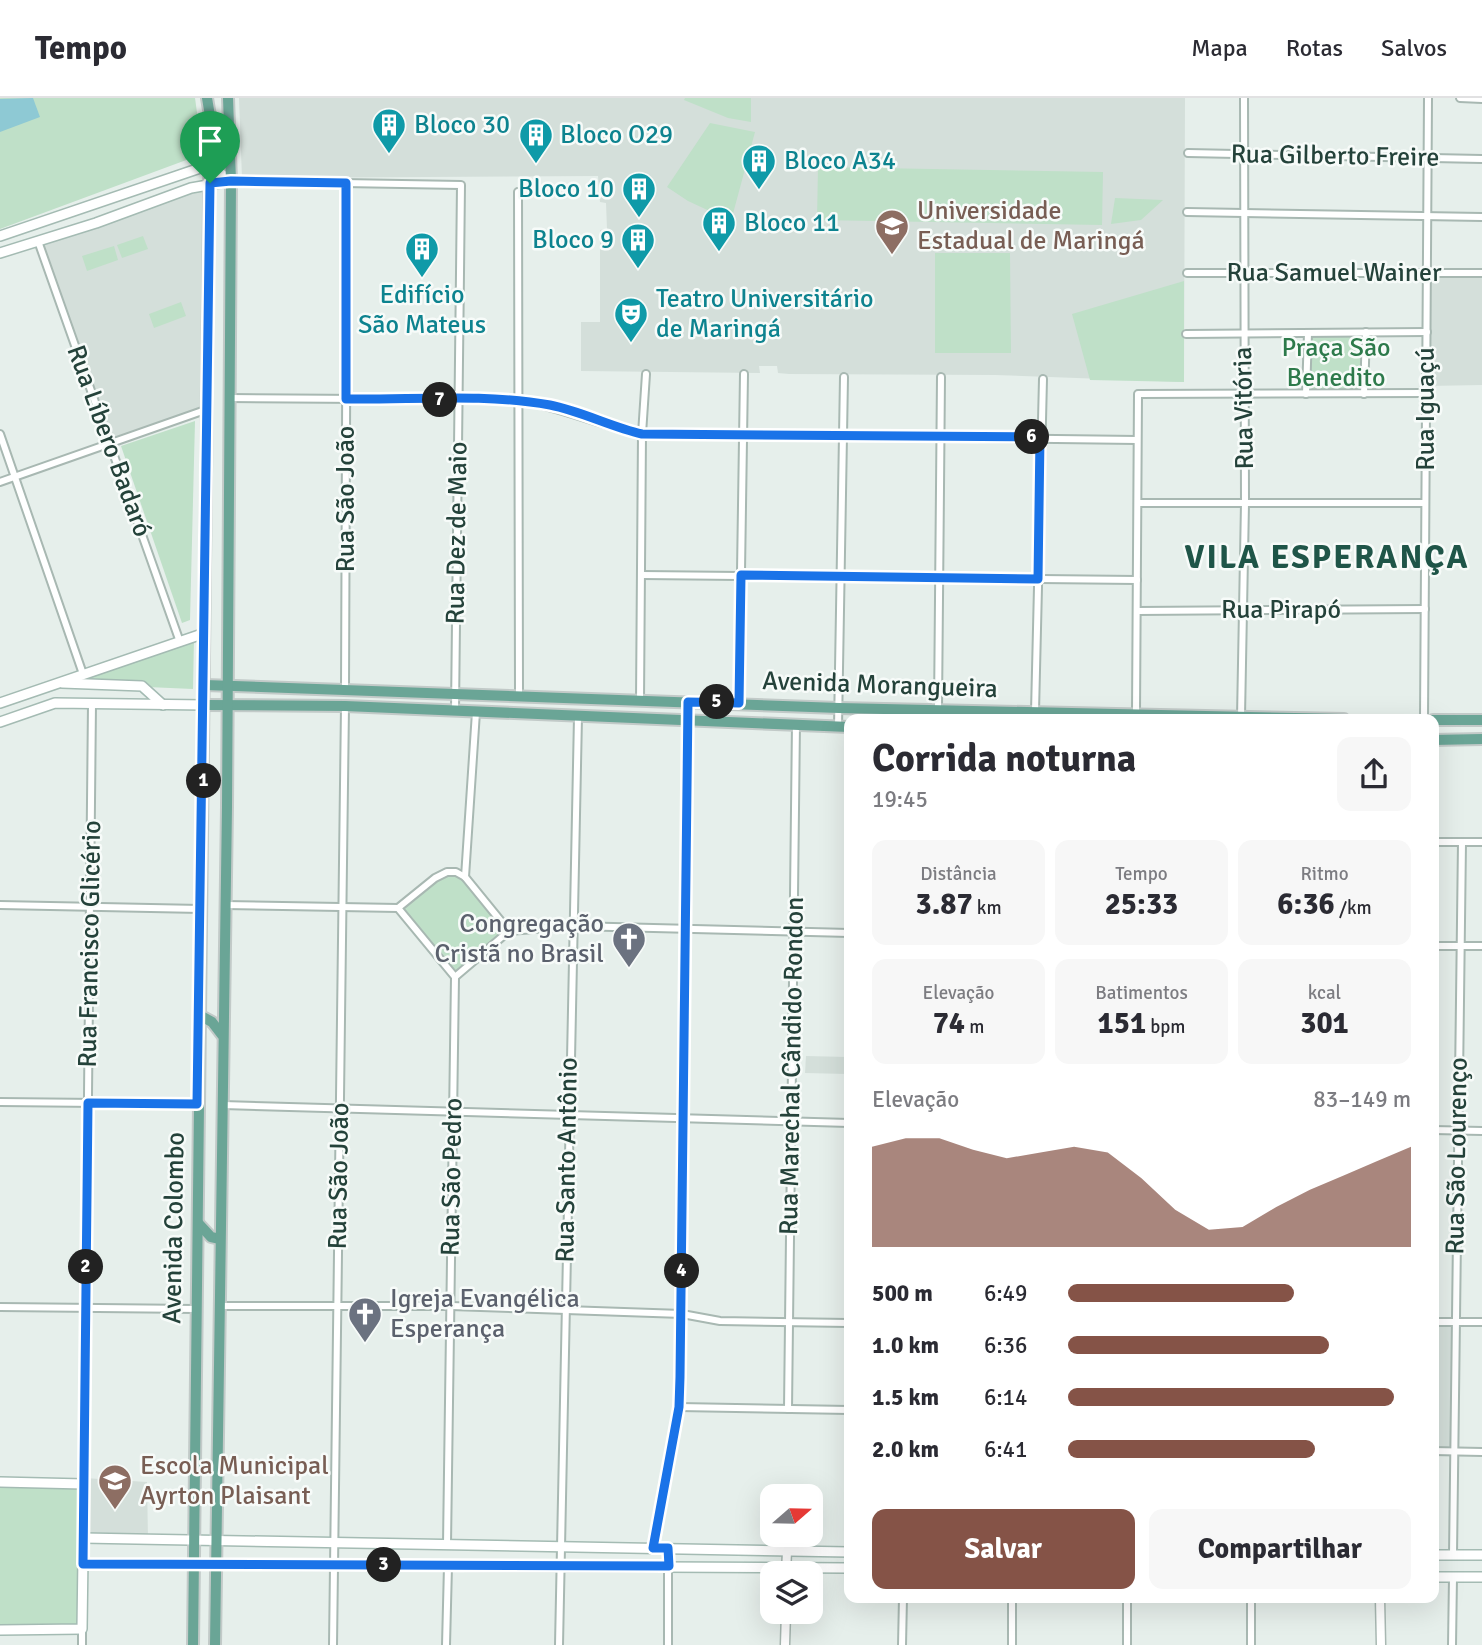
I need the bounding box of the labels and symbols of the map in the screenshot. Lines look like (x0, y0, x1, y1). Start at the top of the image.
building icon: Bloco 30 (370, 106, 408, 155)
place label: Bloco 30 (414, 109, 510, 141)
pin (180, 111, 240, 183)
building icon: Bloco O29 (517, 116, 555, 165)
place label: Bloco O29 (560, 119, 673, 151)
street label: Rua Gilberto Freire (1230, 138, 1440, 174)
building icon: Bloco A34 (740, 142, 778, 191)
place label: Bloco A34 (784, 145, 896, 177)
building icon: Bloco 10 (620, 170, 658, 219)
place label: Bloco 10 (518, 173, 614, 205)
place label: Universidade Estadual de Maringá (917, 195, 1145, 257)
building icon: Bloco 11 (700, 204, 738, 253)
place label: Bloco 11 (744, 207, 840, 239)
school or university icon: Universidade Estadual de Maringá (873, 207, 911, 256)
building icon: Bloco 9 (619, 221, 657, 270)
place label: Bloco 9 (532, 224, 614, 256)
building icon: Edifício São Mateus (403, 230, 441, 279)
street label: Rua Samuel Wainer (1226, 257, 1442, 289)
place label: Edifício São Mateus (358, 279, 486, 341)
place label: Teatro Universitário de Maringá (656, 283, 874, 345)
theatre icon: Teatro Universitário de Maringá (612, 295, 650, 344)
park label: Praça São Benedito (1281, 332, 1391, 394)
street label: Rua Líbero Badaró (59, 341, 159, 541)
street label: Rua Vitória (1227, 346, 1261, 470)
street label: Rua Iguaçú (1410, 347, 1442, 471)
pin: 7 (422, 382, 458, 418)
pin: 6 (1014, 420, 1050, 454)
street label: Rua São João (330, 426, 362, 572)
street label: Rua Dez de Maio (439, 441, 475, 625)
district label: VILA ESPERANÇA (1184, 537, 1470, 578)
street label: Rua Pirapó (1221, 594, 1341, 626)
street label: Avenida Morangueira (762, 665, 998, 705)
pin: 5 (700, 684, 734, 720)
pin: 1 (186, 764, 222, 798)
street label: Rua Francisco Glicério (72, 820, 108, 1068)
street label: Rua Marechal Cândido Rondon (773, 897, 811, 1235)
place label: Congregação Cristã no Brasil (434, 908, 604, 970)
church icon: Congregação Cristã no Brasil (610, 920, 648, 969)
street label: Rua Santo Antônio (549, 1057, 585, 1263)
street label: Rua São Lourenço (1439, 1057, 1475, 1255)
street label: Rua São Pedro (435, 1098, 469, 1256)
street label: Rua São João (322, 1102, 356, 1250)
street label: Avenida Colombo (156, 1132, 192, 1324)
pin: 2 (68, 1250, 104, 1284)
pin: 4 (664, 1254, 700, 1288)
place label: Igreja Evangélica Esperança (390, 1283, 580, 1345)
church icon: Igreja Evangélica Esperança (346, 1295, 384, 1344)
place label: Escola Municipal Ayrton Plaisant (140, 1450, 329, 1512)
school or university icon: Escola Municipal Ayrton Plaisant (96, 1462, 134, 1511)
north arrow (760, 1484, 822, 1547)
pin: 3 (366, 1548, 402, 1582)

